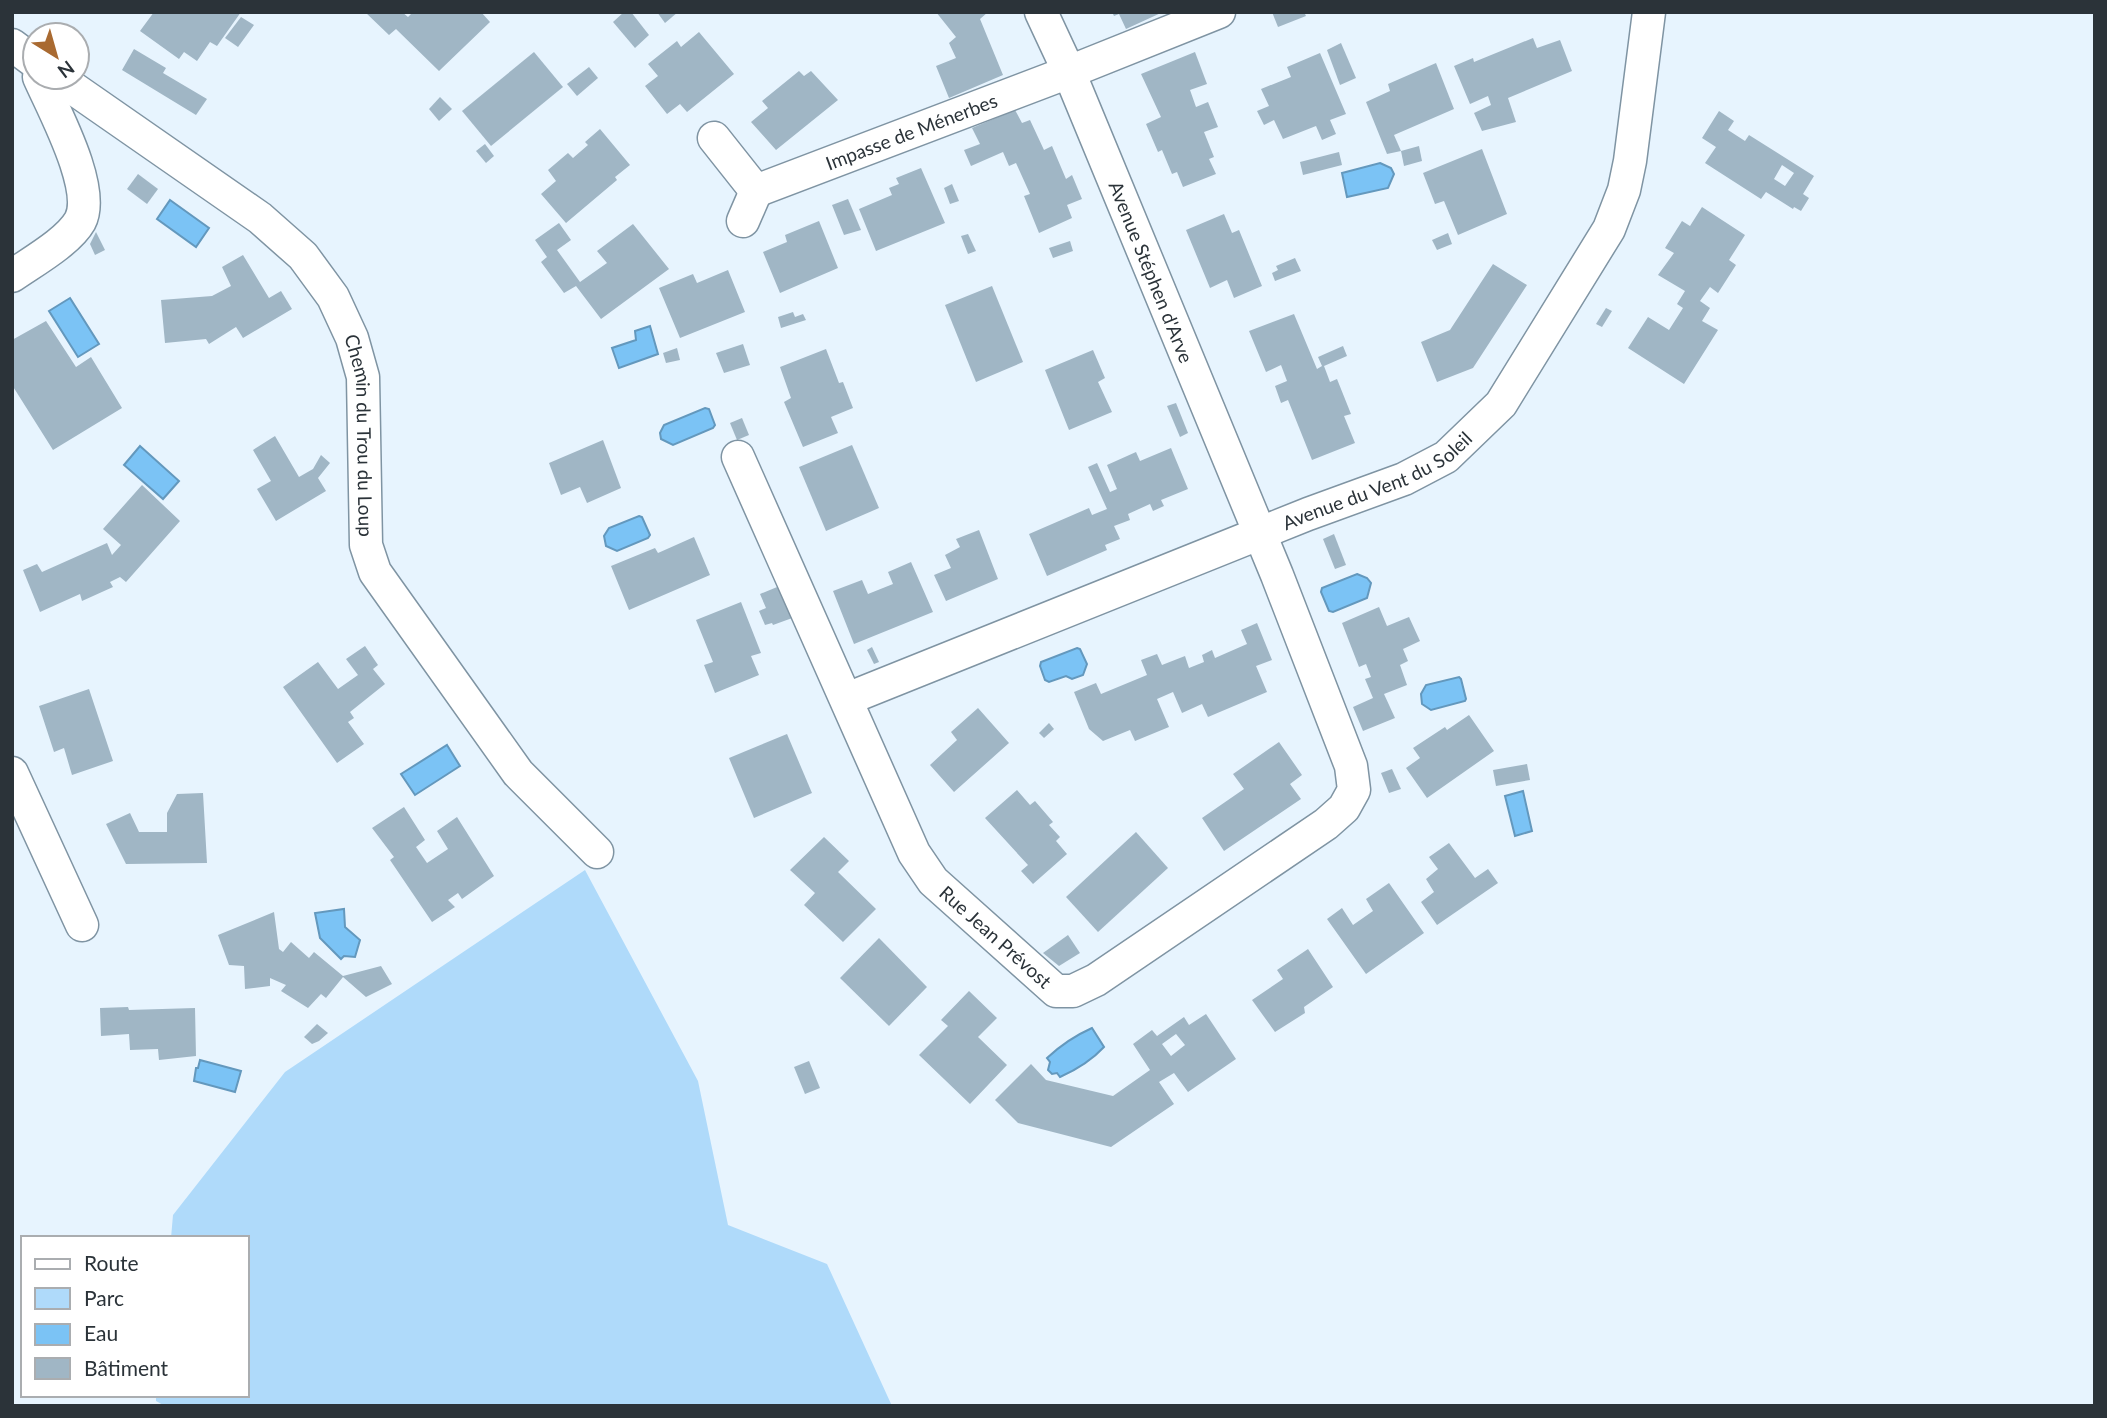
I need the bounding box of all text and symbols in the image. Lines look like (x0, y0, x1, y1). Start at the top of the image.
north arrow (21, 21, 91, 91)
text: N (54, 56, 79, 84)
street label: Impasse de Ménerbes (822, 88, 1000, 174)
street label: Avenue Stéphen d'Arve (1104, 178, 1198, 366)
street label: Chemin du Trou du Loup (340, 331, 378, 537)
street label: Avenue du Vent du Soleil (1279, 427, 1476, 534)
street label: Rue Jean Prévost (935, 881, 1057, 993)
legend (21, 1236, 248, 1397)
text: Route (84, 1250, 139, 1275)
text: Parc (84, 1285, 124, 1310)
text: Eau (84, 1320, 118, 1345)
text: Bâtiment (84, 1355, 169, 1380)

